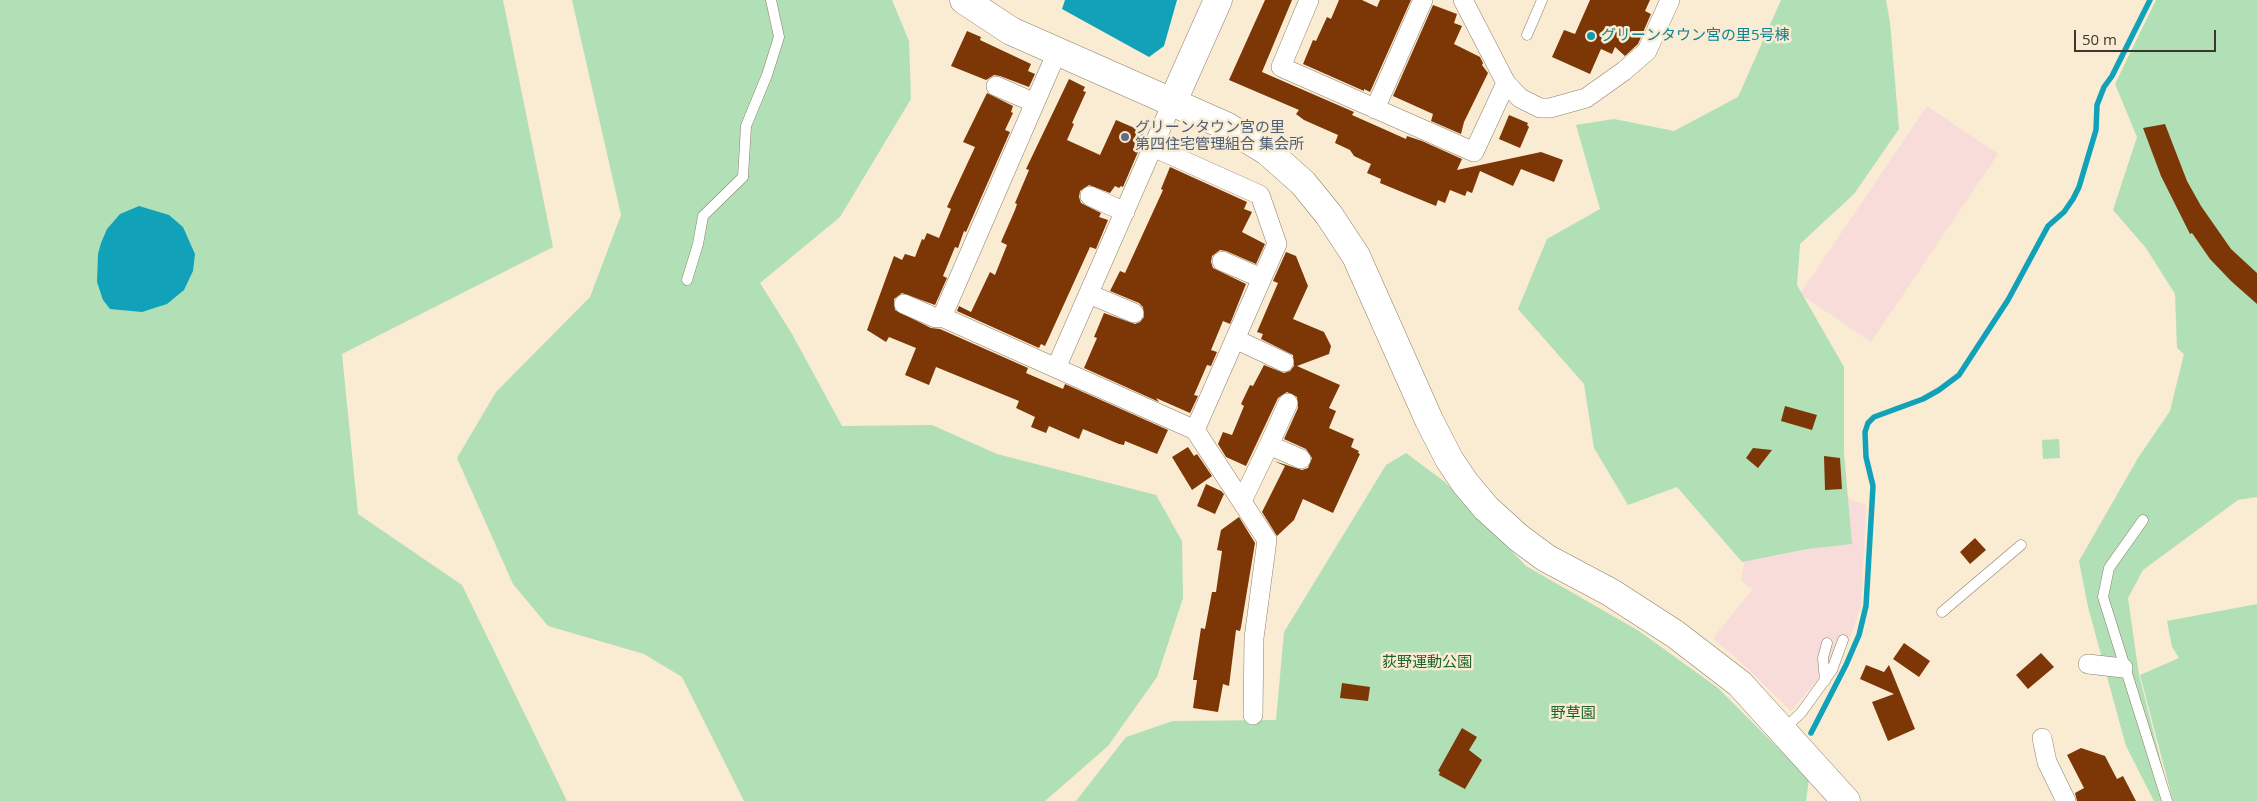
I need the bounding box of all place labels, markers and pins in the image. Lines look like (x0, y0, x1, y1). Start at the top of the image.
place label: グリーンタウン宮の里5号棟 (1601, 27, 1790, 45)
marker: グリーンタウン宮の里5号棟 (1585, 30, 1597, 42)
place label: グリーンタウン宮の里 第四住宅管理組合 集会所 (1135, 119, 1304, 154)
marker: グリーンタウン宮の里 第四住宅管理組合 集会所 (1119, 131, 1131, 143)

